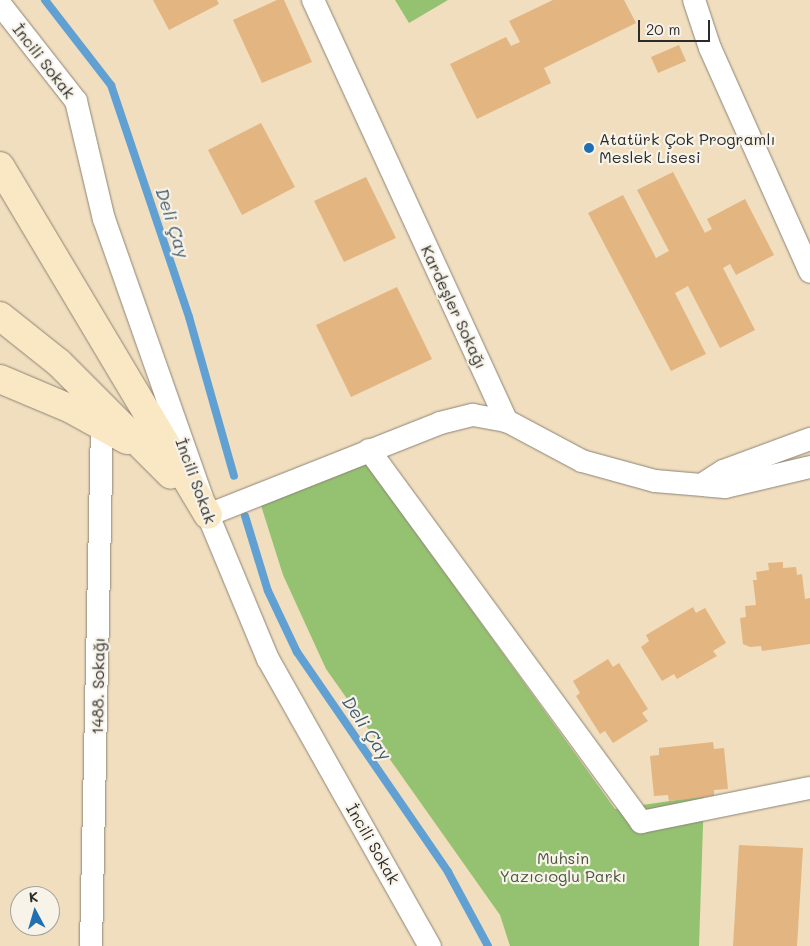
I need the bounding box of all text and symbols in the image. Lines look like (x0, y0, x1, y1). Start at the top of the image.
scale bar (640, 10, 712, 42)
text: 20 m (646, 19, 680, 39)
street label: İncili Sokak (9, 20, 79, 102)
place label: Atatürk Çok Programlı Meslek Lisesi (599, 129, 775, 167)
marker: Atatürk Çok Programlı Meslek Lisesi (583, 142, 595, 154)
water label: Deli Çay (151, 185, 195, 261)
street label: Kardeşler Sokağı (417, 242, 491, 372)
street label: İncili Sokak (172, 436, 220, 526)
street label: 1488. Sokağı (88, 637, 108, 735)
water label: Deli Çay (338, 692, 396, 764)
street label: İncili Sokak (342, 800, 404, 888)
park label: Muhsin Yazıcıoglu Parkı (500, 848, 626, 886)
north arrow (10, 886, 60, 936)
text: K (28, 887, 39, 907)

